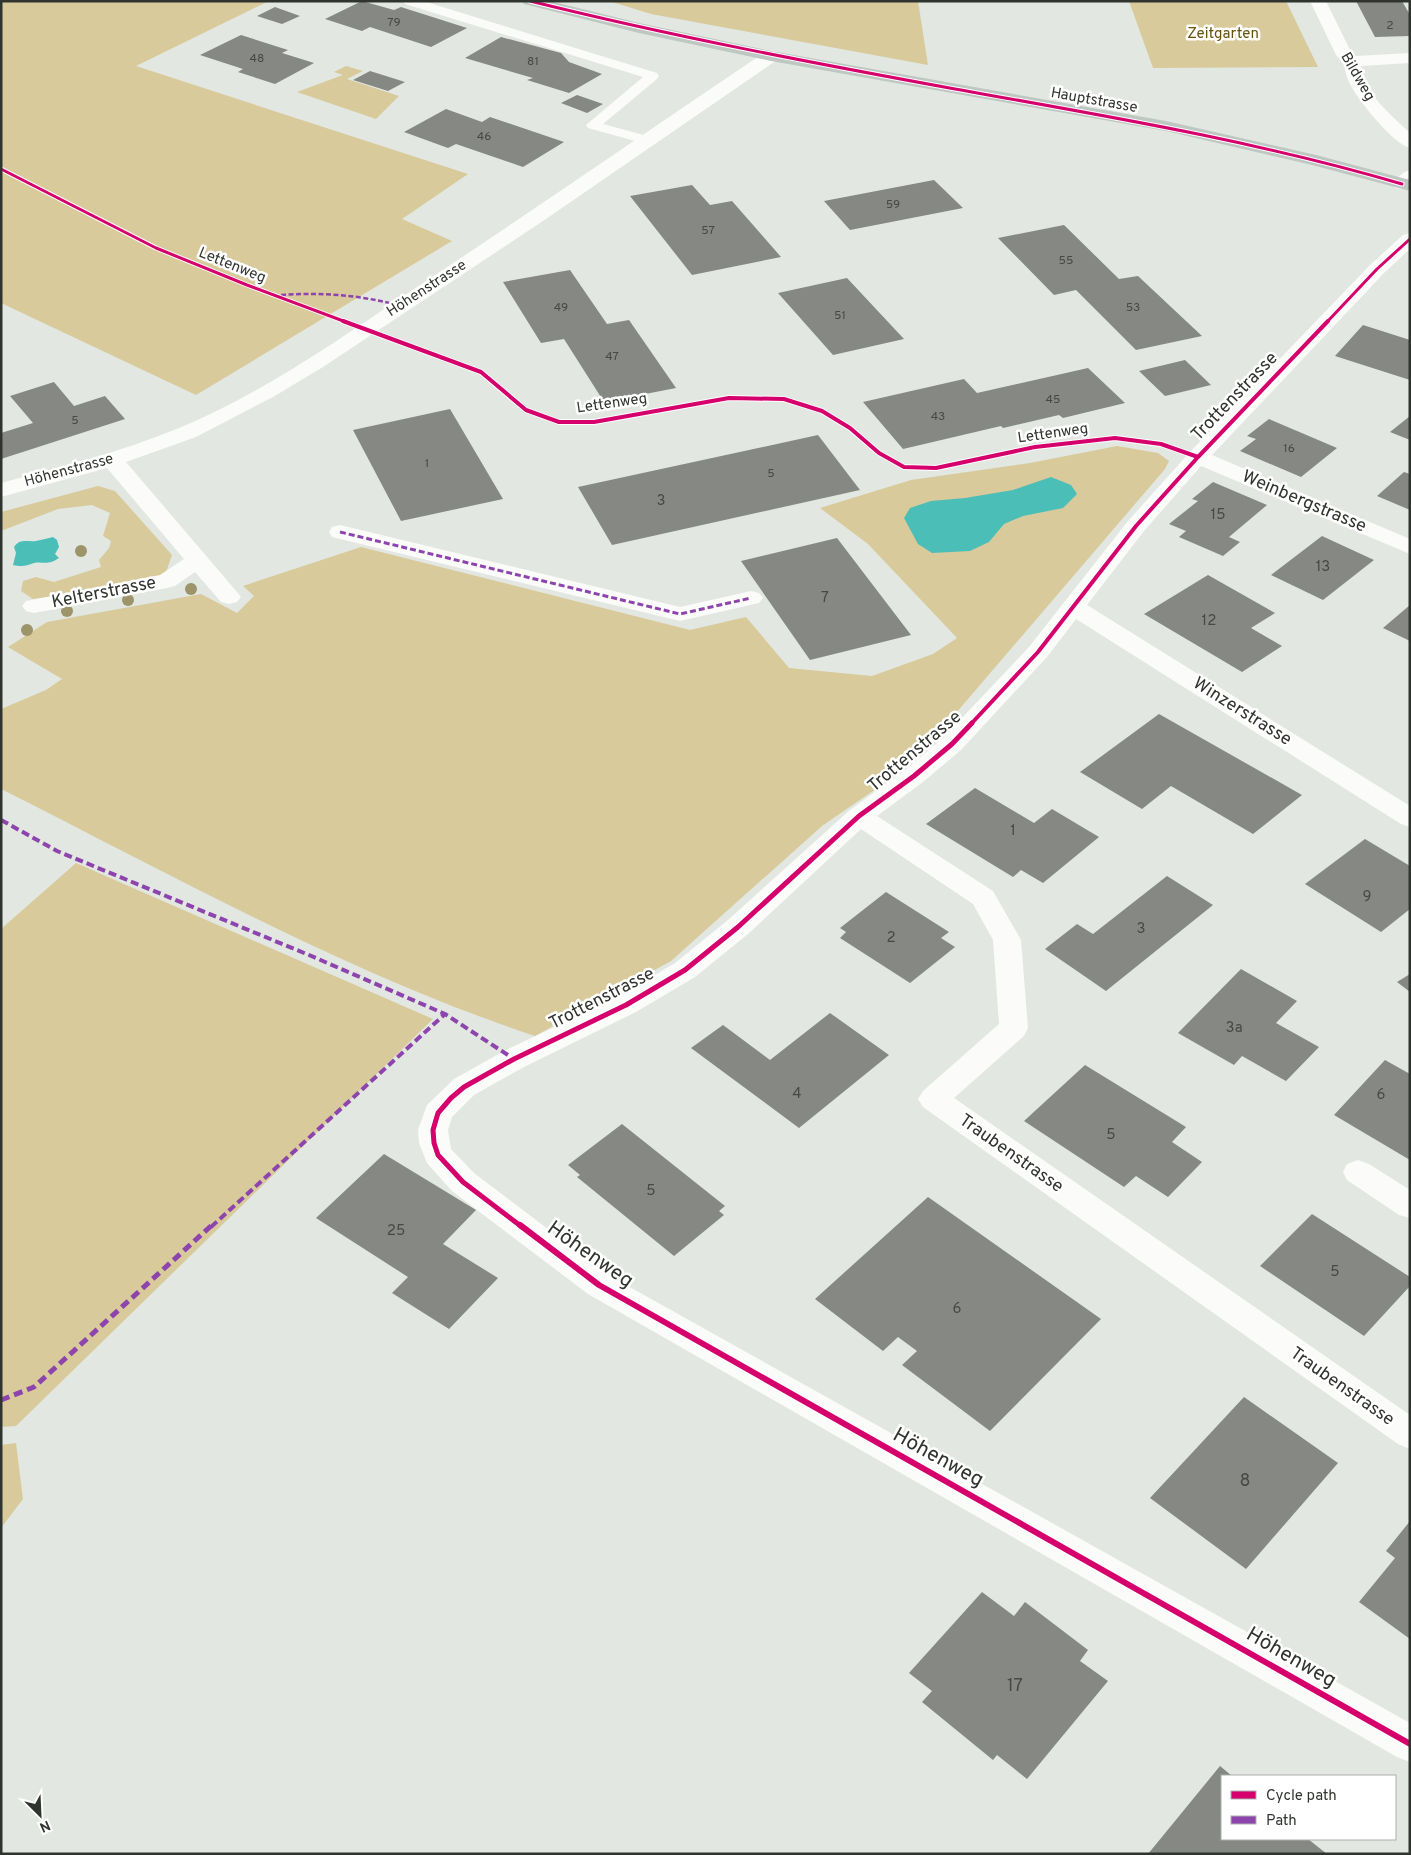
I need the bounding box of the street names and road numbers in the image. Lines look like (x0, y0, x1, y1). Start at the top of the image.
street label: Bildweg (1335, 49, 1379, 105)
street label: Hauptstrasse (1049, 84, 1139, 118)
street label: Lettenweg (195, 244, 269, 288)
street label: Höhenstrasse (383, 256, 471, 322)
street label: Trottenstrasse (1187, 348, 1283, 446)
street label: Lettenweg (575, 390, 649, 418)
street label: Lettenweg (1016, 420, 1090, 448)
street label: Höhenstrasse (22, 450, 116, 492)
street label: Weinbergstrasse (1238, 465, 1370, 539)
street label: Kelterstrasse (50, 572, 158, 614)
street label: Winzerstrasse (1188, 672, 1296, 752)
street label: Trottenstrasse (863, 706, 967, 798)
street label: Trottenstrasse (545, 963, 659, 1035)
street label: Traubenstrasse (954, 1109, 1068, 1199)
street label: Höhenweg (541, 1215, 639, 1295)
street label: Traubenstrasse (1285, 1342, 1399, 1432)
street label: Höhenweg (888, 1422, 988, 1494)
street label: Höhenweg (1241, 1621, 1341, 1695)

